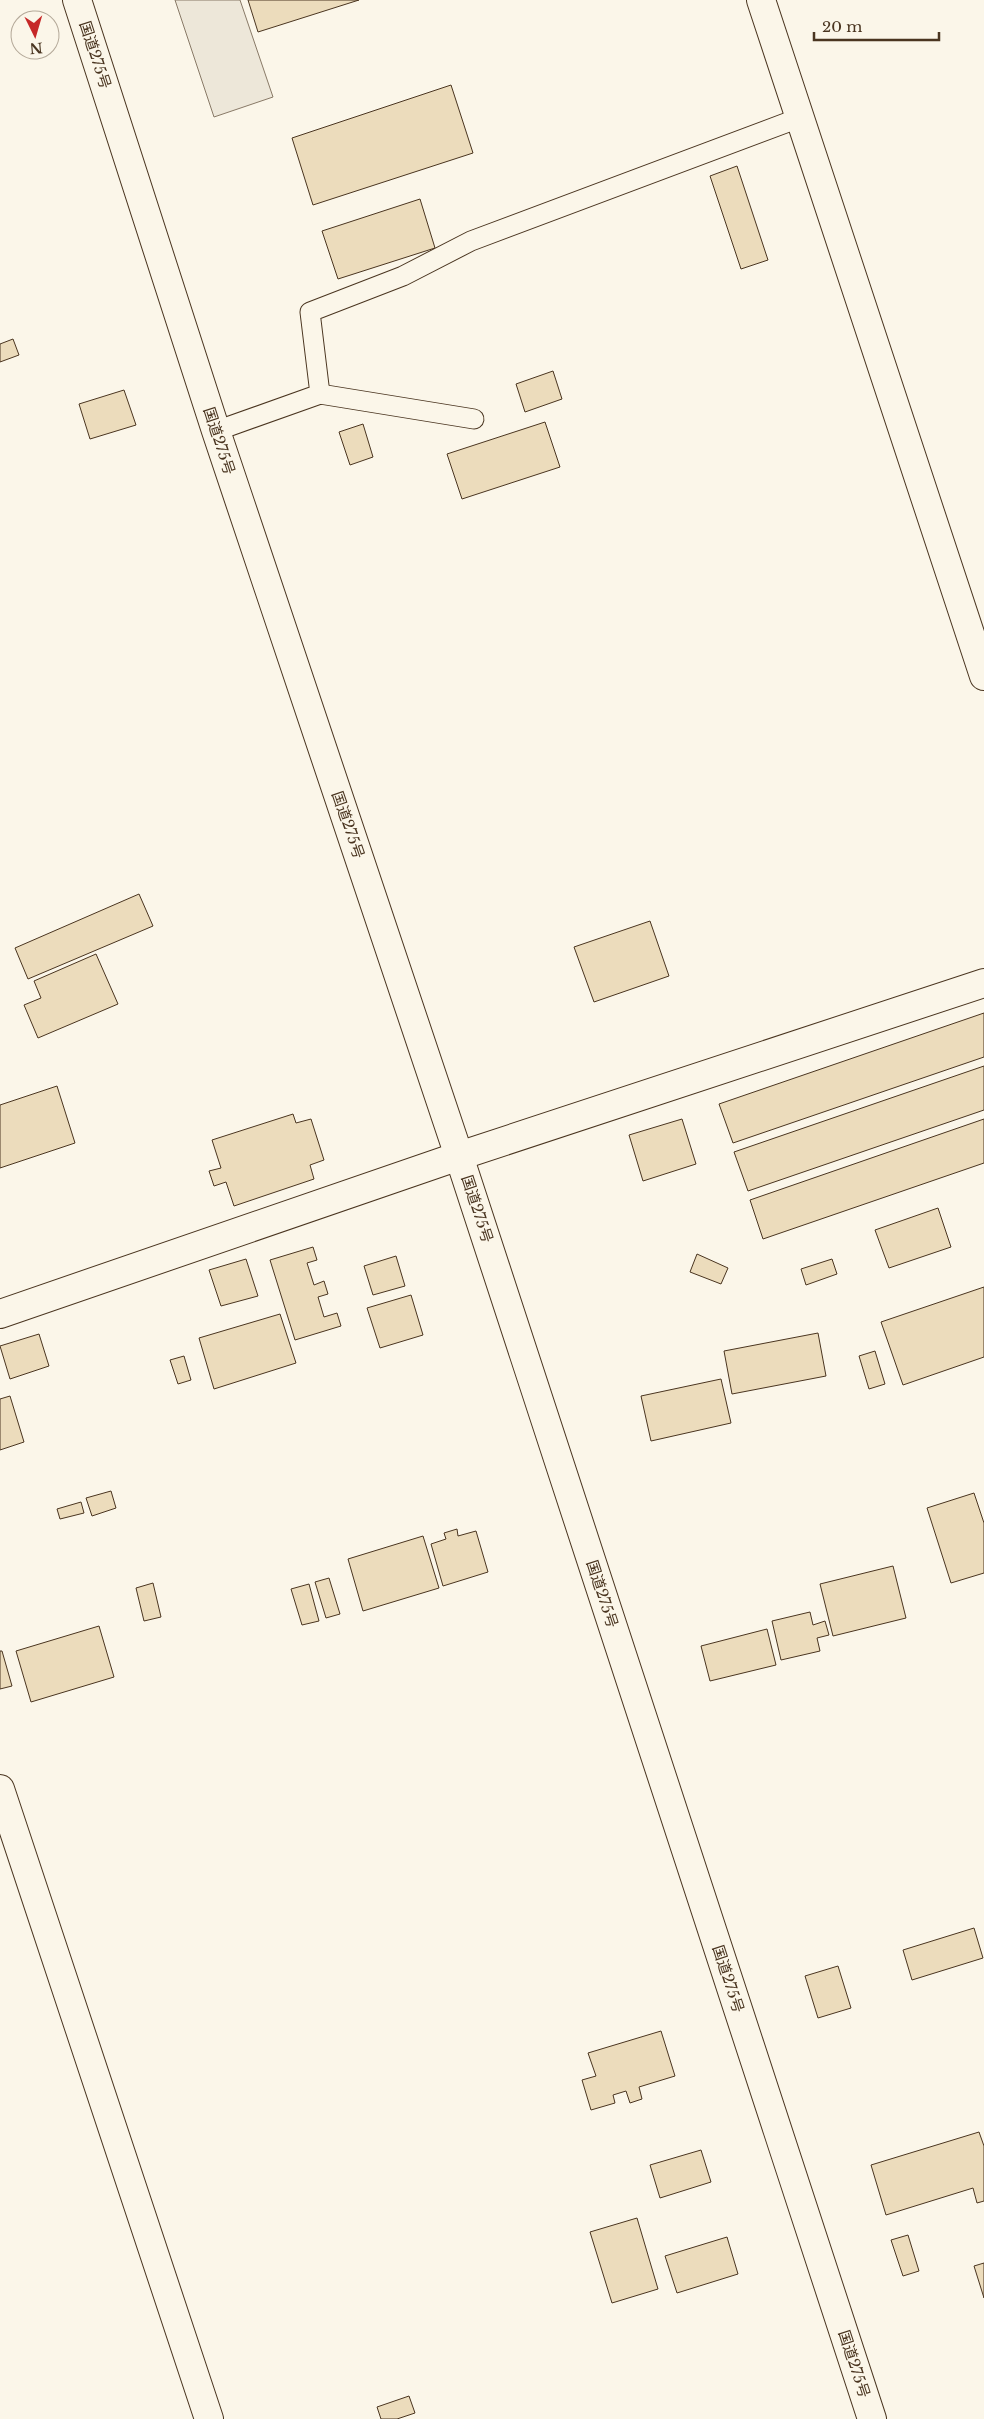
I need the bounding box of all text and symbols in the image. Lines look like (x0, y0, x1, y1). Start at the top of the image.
north arrow (10, 10, 60, 60)
scale bar (814, 10, 939, 42)
text: 20 m (822, 17, 862, 36)
street label: 国道275号 (76, 19, 115, 91)
text: N (29, 38, 43, 57)
street label: 国道275号 (200, 405, 239, 477)
street label: 国道275号 (328, 789, 369, 861)
street label: 国道275号 (458, 1173, 497, 1245)
street label: 国道275号 (583, 1558, 622, 1630)
street label: 国道275号 (709, 1943, 748, 2015)
street label: 国道275号 (835, 2328, 874, 2400)

